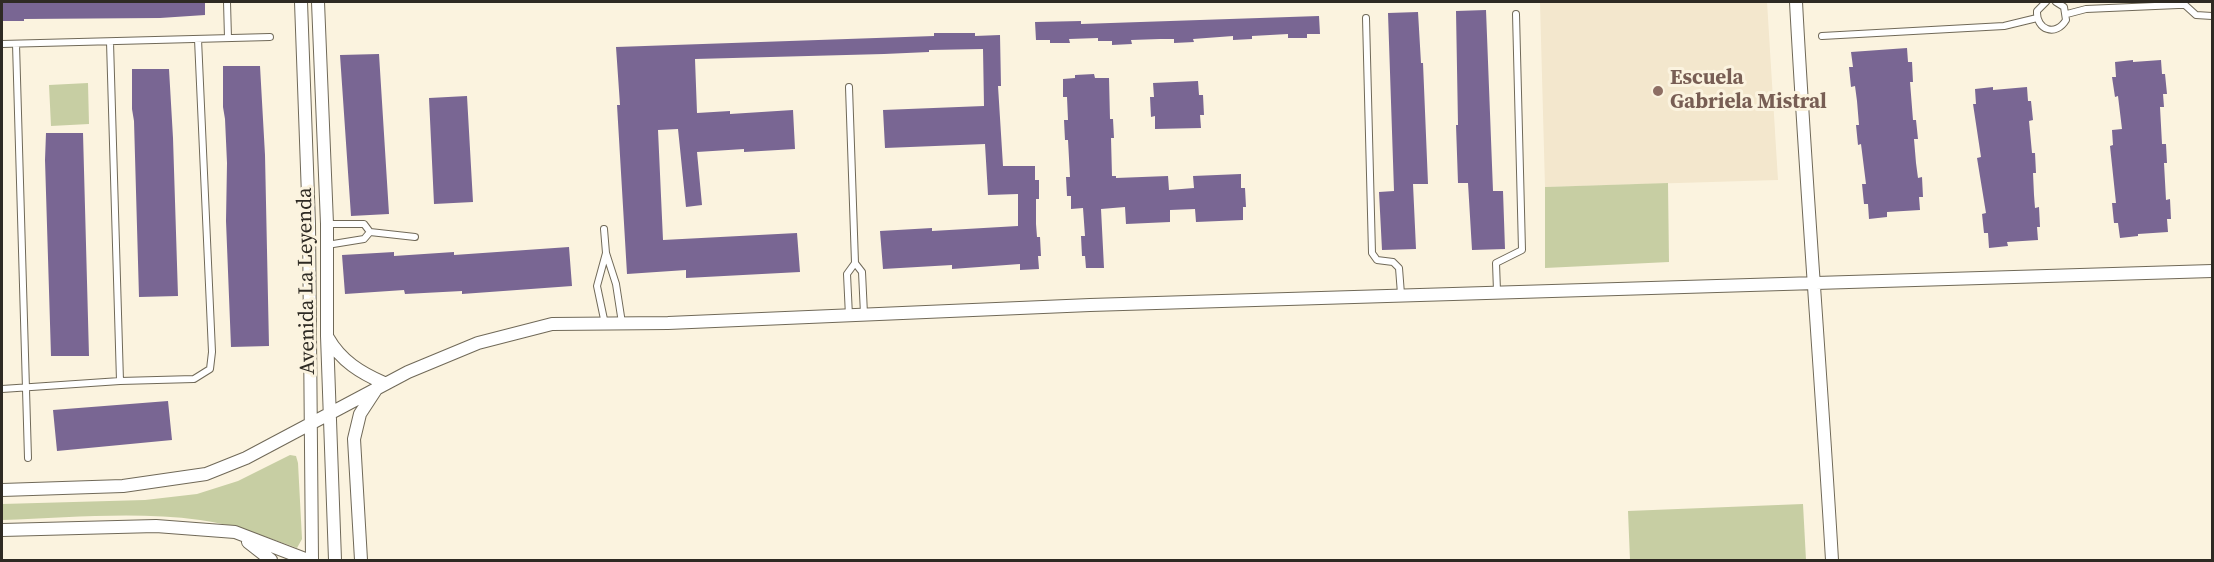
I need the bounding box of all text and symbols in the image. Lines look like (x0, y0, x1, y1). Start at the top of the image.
place label: Escuela Gabriela Mistral (1670, 66, 1827, 116)
marker: Escuela Gabriela Mistral (1651, 84, 1665, 98)
street label: Avenida La Leyenda (293, 187, 321, 375)

